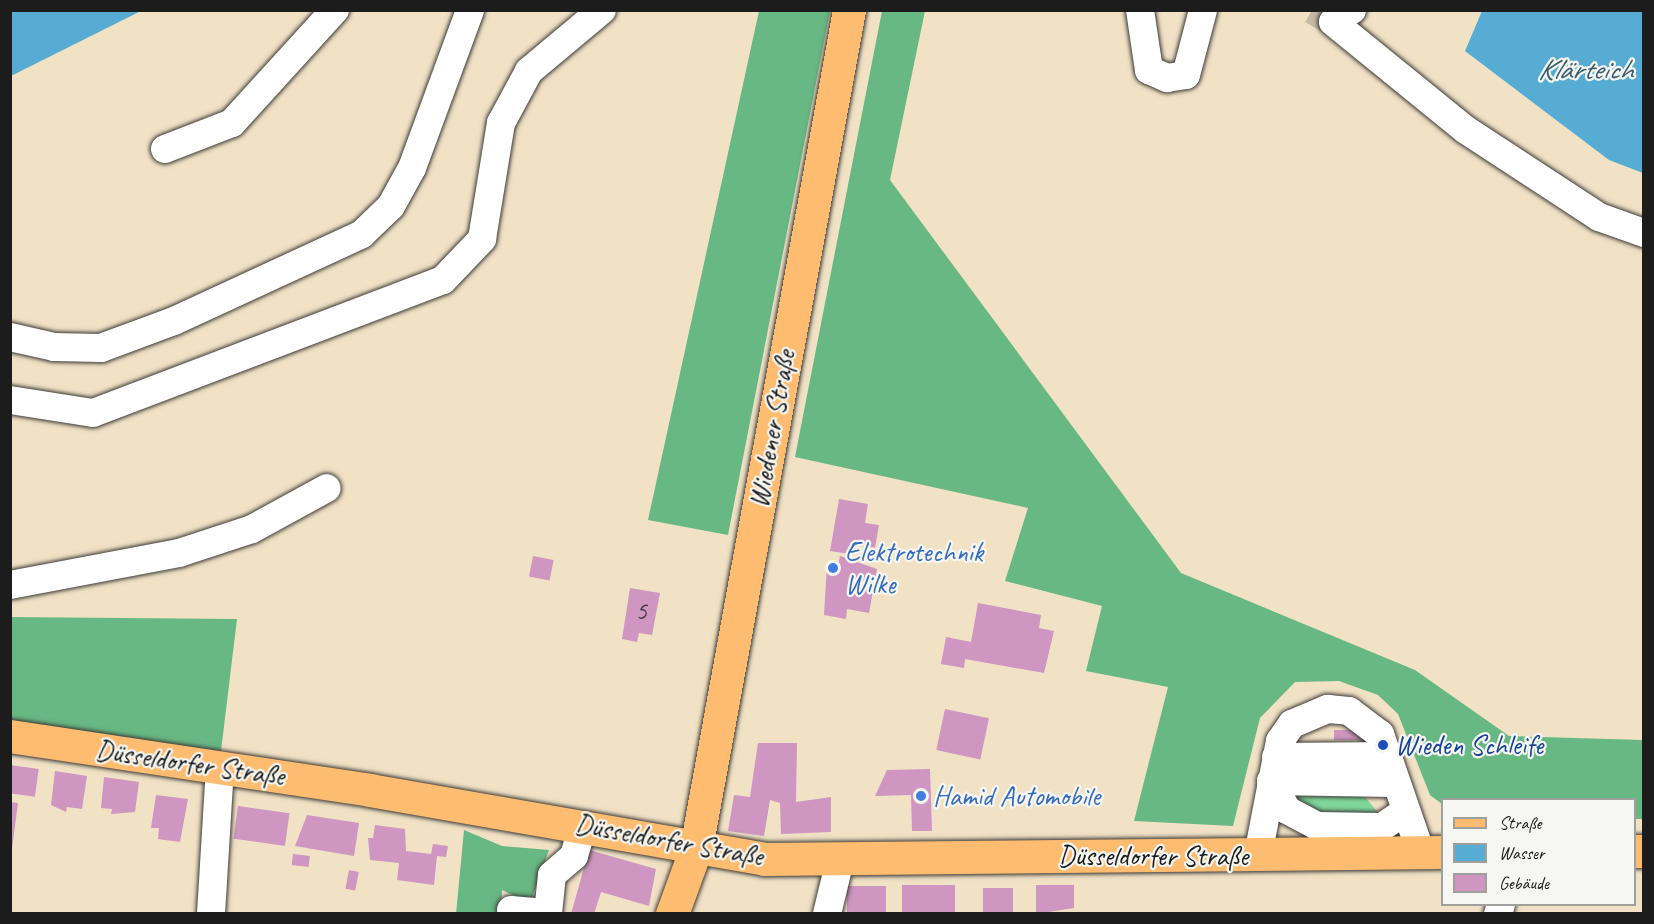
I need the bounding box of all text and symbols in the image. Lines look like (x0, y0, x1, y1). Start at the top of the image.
water label: Klärteich (1538, 51, 1632, 87)
street label: Wiedener Straße (742, 347, 802, 511)
place label: Elektrotechnik Wilke (845, 535, 983, 601)
marker: Elektrotechnik Wilke (826, 561, 840, 575)
house number: 5 (635, 595, 647, 627)
place label: Wieden Schleife (1395, 728, 1542, 762)
street label: Düsseldorfer Straße (93, 733, 287, 793)
marker: Wieden Schleife (1376, 738, 1390, 752)
place label: Hamid Automobile (933, 779, 1101, 813)
marker: Hamid Automobile (914, 789, 928, 803)
legend (1441, 798, 1636, 906)
street label: Düsseldorfer Straße (572, 807, 766, 873)
text: Straße (1499, 812, 1541, 834)
street label: Düsseldorfer Straße (1058, 839, 1248, 873)
text: Wasser (1499, 842, 1544, 864)
text: Gebäude (1499, 872, 1549, 894)

